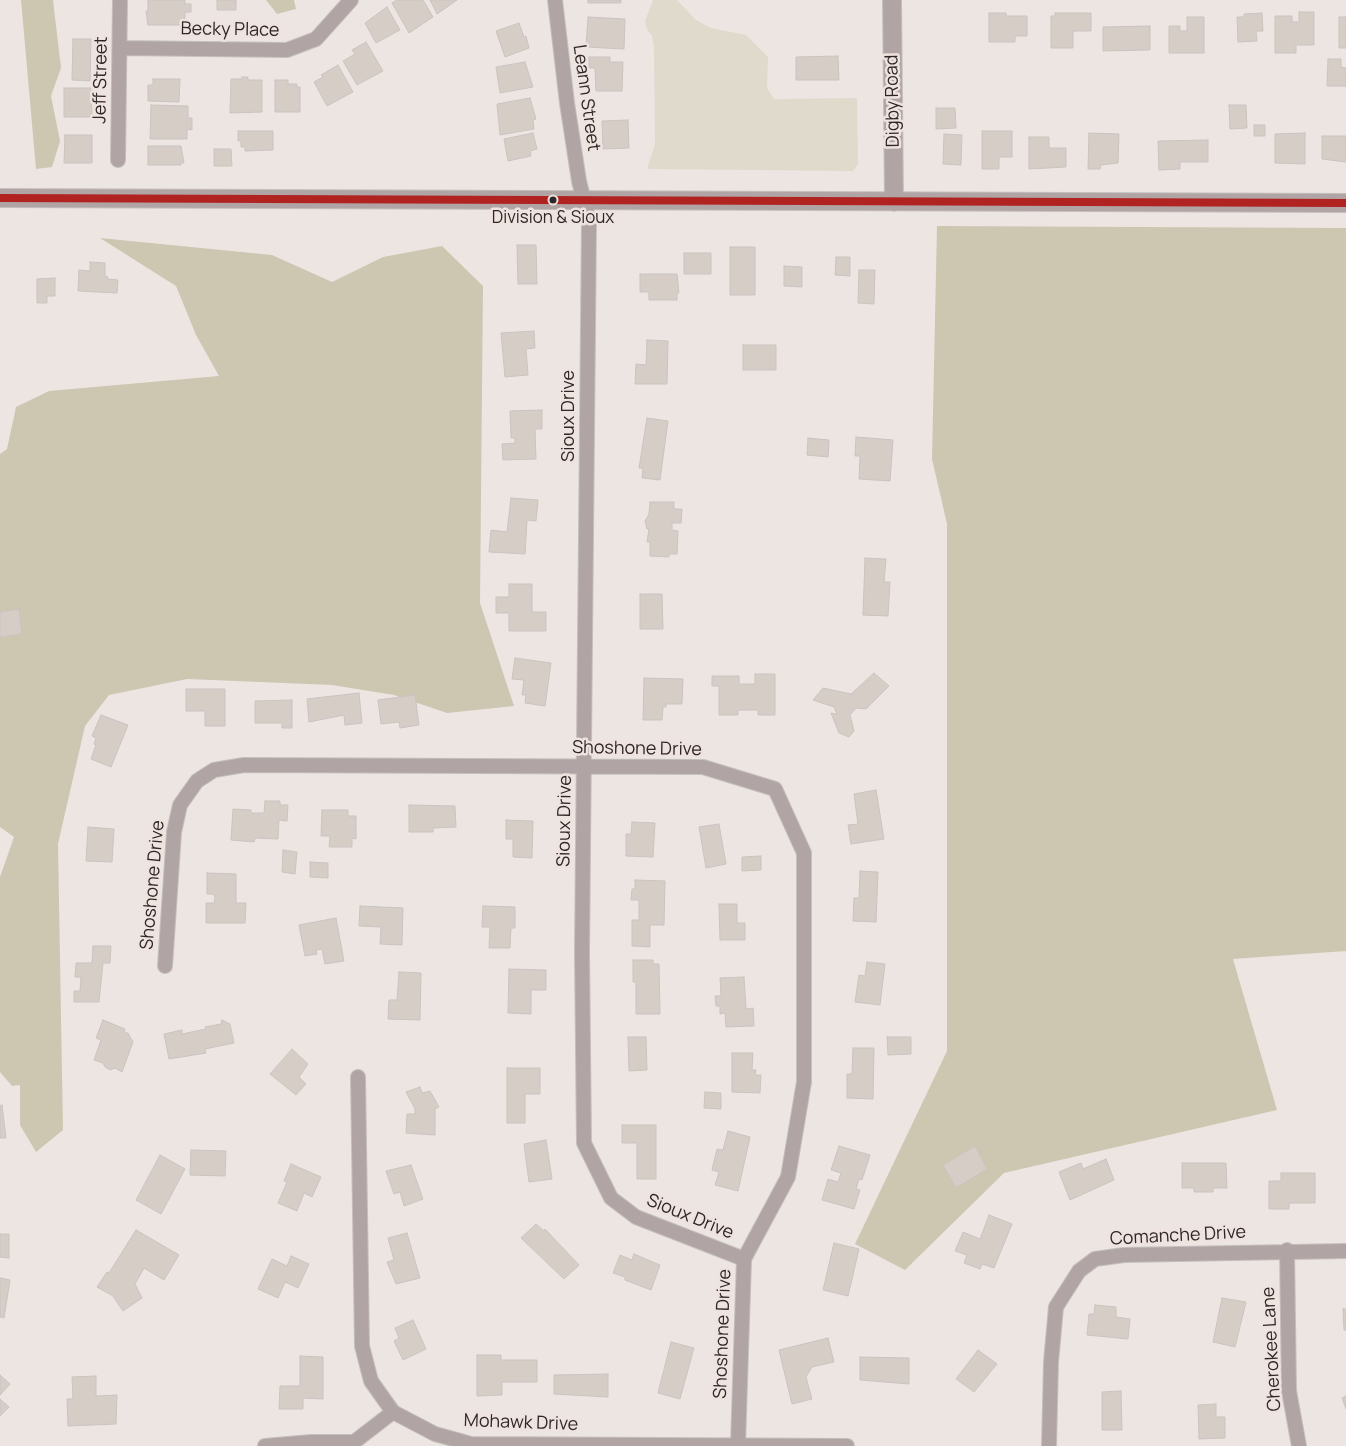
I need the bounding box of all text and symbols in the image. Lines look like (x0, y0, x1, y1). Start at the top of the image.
street label: Becky Place (180, 18, 280, 42)
street label: Jeff Street (89, 36, 113, 124)
street label: Leann Street (568, 43, 604, 153)
street label: Digby Road (881, 54, 905, 148)
marker: Division & Sioux (548, 195, 558, 205)
place label: Division & Sioux (492, 208, 614, 228)
street label: Sioux Drive (558, 370, 580, 462)
street label: Shoshone Drive (572, 737, 702, 761)
street label: Sioux Drive (553, 775, 577, 867)
street label: Shoshone Drive (137, 819, 169, 951)
street label: Sioux Drive (643, 1190, 737, 1244)
street label: Comanche Drive (1109, 1222, 1247, 1250)
street label: Shoshone Drive (710, 1269, 736, 1399)
street label: Cherokee Lane (1258, 1286, 1286, 1412)
street label: Mohawk Drive (463, 1410, 579, 1436)

